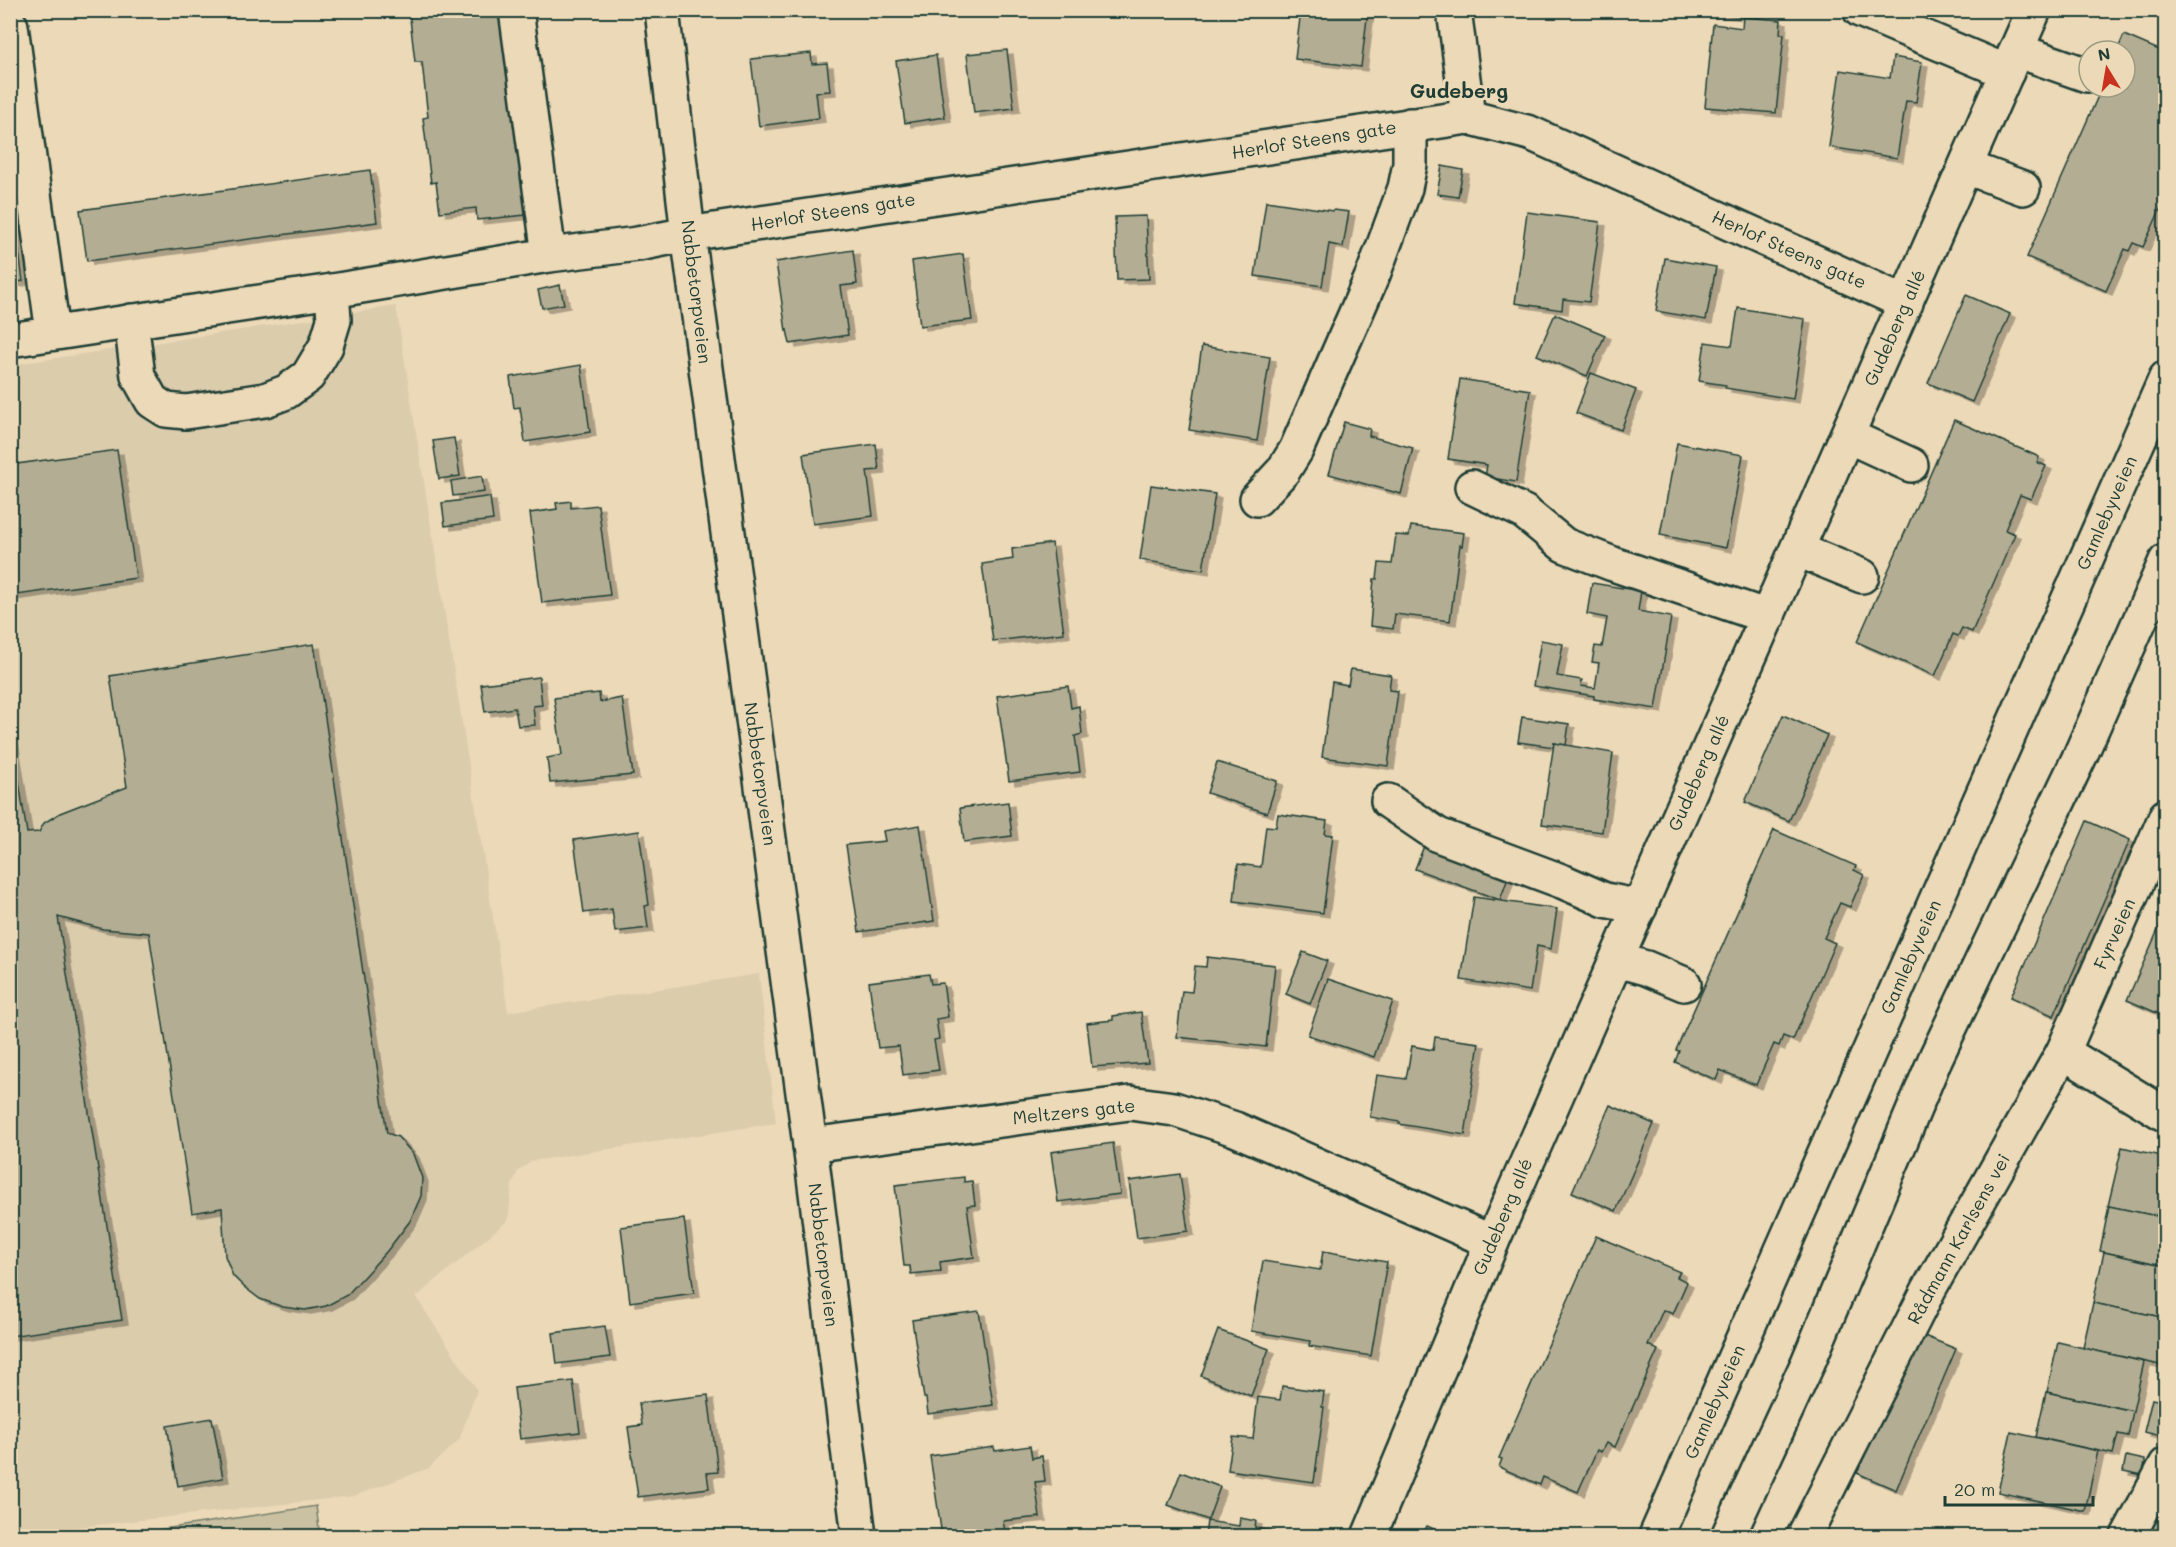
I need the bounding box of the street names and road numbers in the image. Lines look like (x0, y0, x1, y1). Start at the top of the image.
street label: Herlof Steens gate (1230, 114, 1398, 164)
street label: Herlof Steens gate (749, 186, 917, 236)
street label: Herlof Steens gate (1708, 204, 1870, 294)
street label: Nabbetorpveien (676, 219, 718, 365)
street label: Gudeberg allé (1858, 266, 1930, 390)
street label: Gamlebyveien (2070, 452, 2142, 574)
street label: Nabbetorpveien (739, 701, 783, 847)
street label: Gudeberg allé (1662, 711, 1734, 835)
street label: Fyrveien (2088, 894, 2140, 973)
street label: Gamlebyveien (1874, 896, 1946, 1018)
street label: Meltzers gate (1011, 1093, 1136, 1129)
street label: Rådmann Karlsens vei (1901, 1149, 2015, 1328)
street label: Gudeberg allé (1467, 1154, 1538, 1279)
street label: Nabbetorpveien (803, 1182, 845, 1328)
street label: Gamlebyveien (1678, 1341, 1750, 1463)

